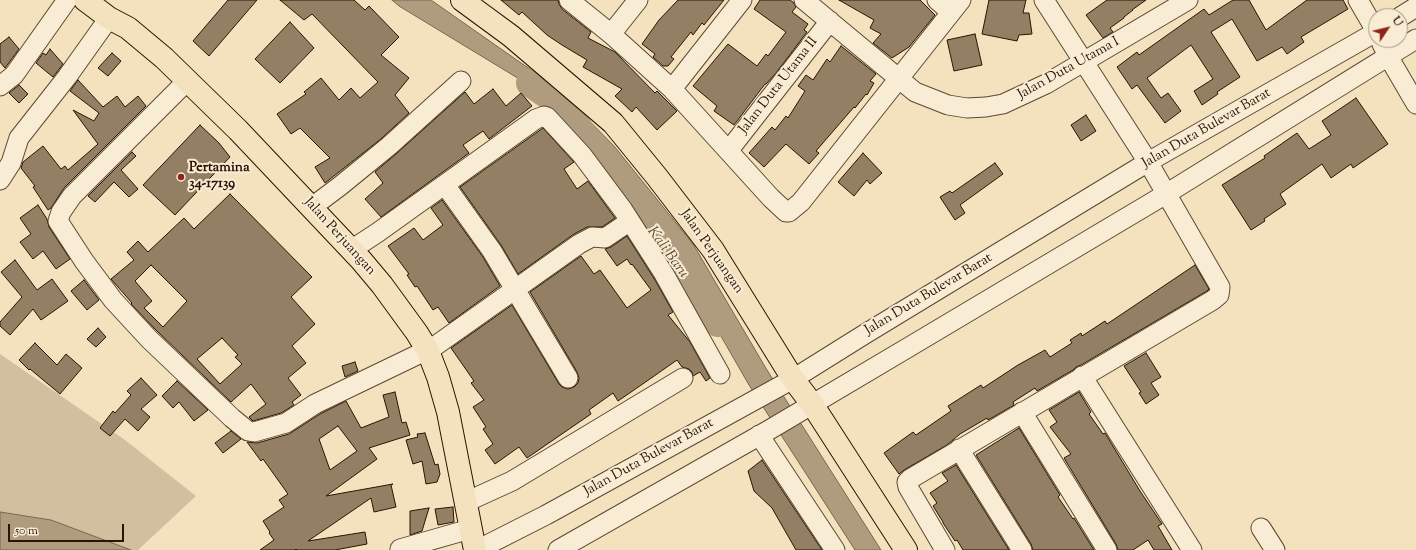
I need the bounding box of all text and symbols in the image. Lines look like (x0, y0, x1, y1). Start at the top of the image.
north arrow (1368, 8, 1408, 48)
text: U (1388, 13, 1406, 30)
street label: Jalan Duta Utama II (736, 34, 822, 138)
street label: Jalan Duta Utama I (1015, 34, 1123, 104)
street label: Jalan Duta Bulevar Barat (1140, 85, 1274, 173)
place label: Pertamina 34-17139 (189, 161, 250, 194)
marker: Pertamina 34-17139 (176, 172, 186, 182)
street label: Jalan Perjuangan (300, 194, 378, 280)
street label: Jalan Perjuangan (676, 206, 746, 298)
water label: Kali Baru (642, 224, 692, 282)
street label: Jalan Duta Bulevar Barat (862, 250, 996, 340)
street label: Jalan Duta Bulevar Barat (581, 415, 717, 501)
scale bar (10, 516, 126, 542)
text: 50 m (15, 522, 38, 540)

